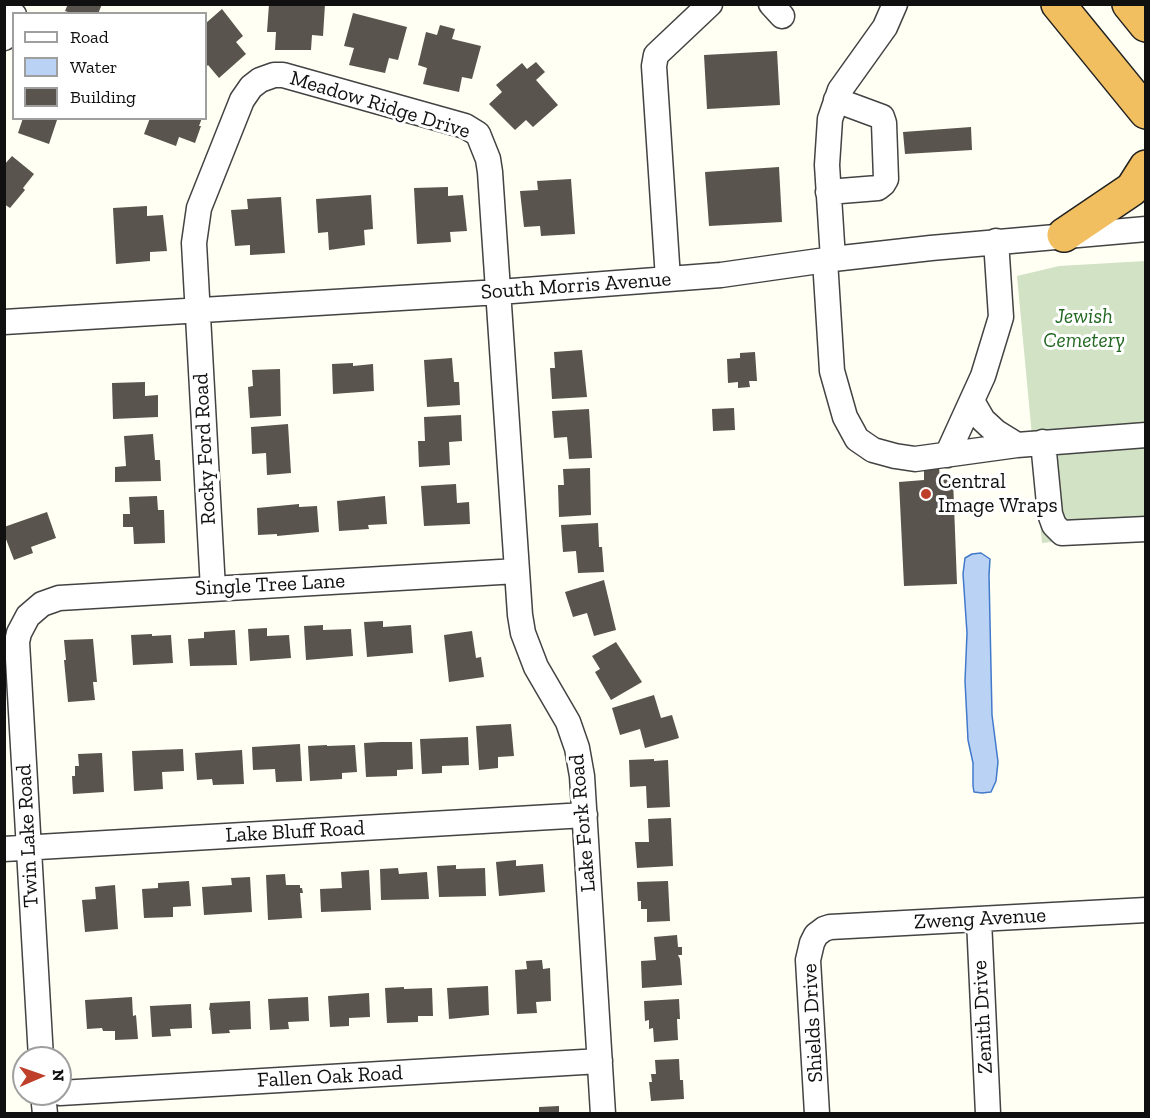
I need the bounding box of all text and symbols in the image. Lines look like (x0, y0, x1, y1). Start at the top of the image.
legend (12, 12, 207, 120)
text: Road (70, 26, 109, 48)
text: Water (70, 56, 117, 78)
street label: Meadow Ridge Drive (287, 66, 473, 144)
text: Building (70, 86, 136, 108)
street label: South Morris Avenue (480, 267, 672, 305)
park label: Jewish Cemetery (1043, 304, 1125, 354)
street label: Rocky Ford Road (188, 372, 222, 526)
place label: Central Image Wraps (938, 469, 1058, 519)
marker: Central Image Wraps (919, 487, 933, 501)
street label: Single Tree Lane (194, 568, 346, 602)
street label: Lake Fork Road (564, 753, 602, 893)
street label: Twin Lake Road (12, 764, 44, 908)
street label: Lake Bluff Road (225, 816, 365, 848)
street label: Zweng Avenue (913, 903, 1047, 935)
street label: Zenith Drive (967, 960, 999, 1074)
street label: Shields Drive (797, 963, 829, 1083)
north arrow (12, 1046, 72, 1106)
street label: Fallen Oak Road (257, 1061, 403, 1093)
text: N (49, 1069, 68, 1082)

